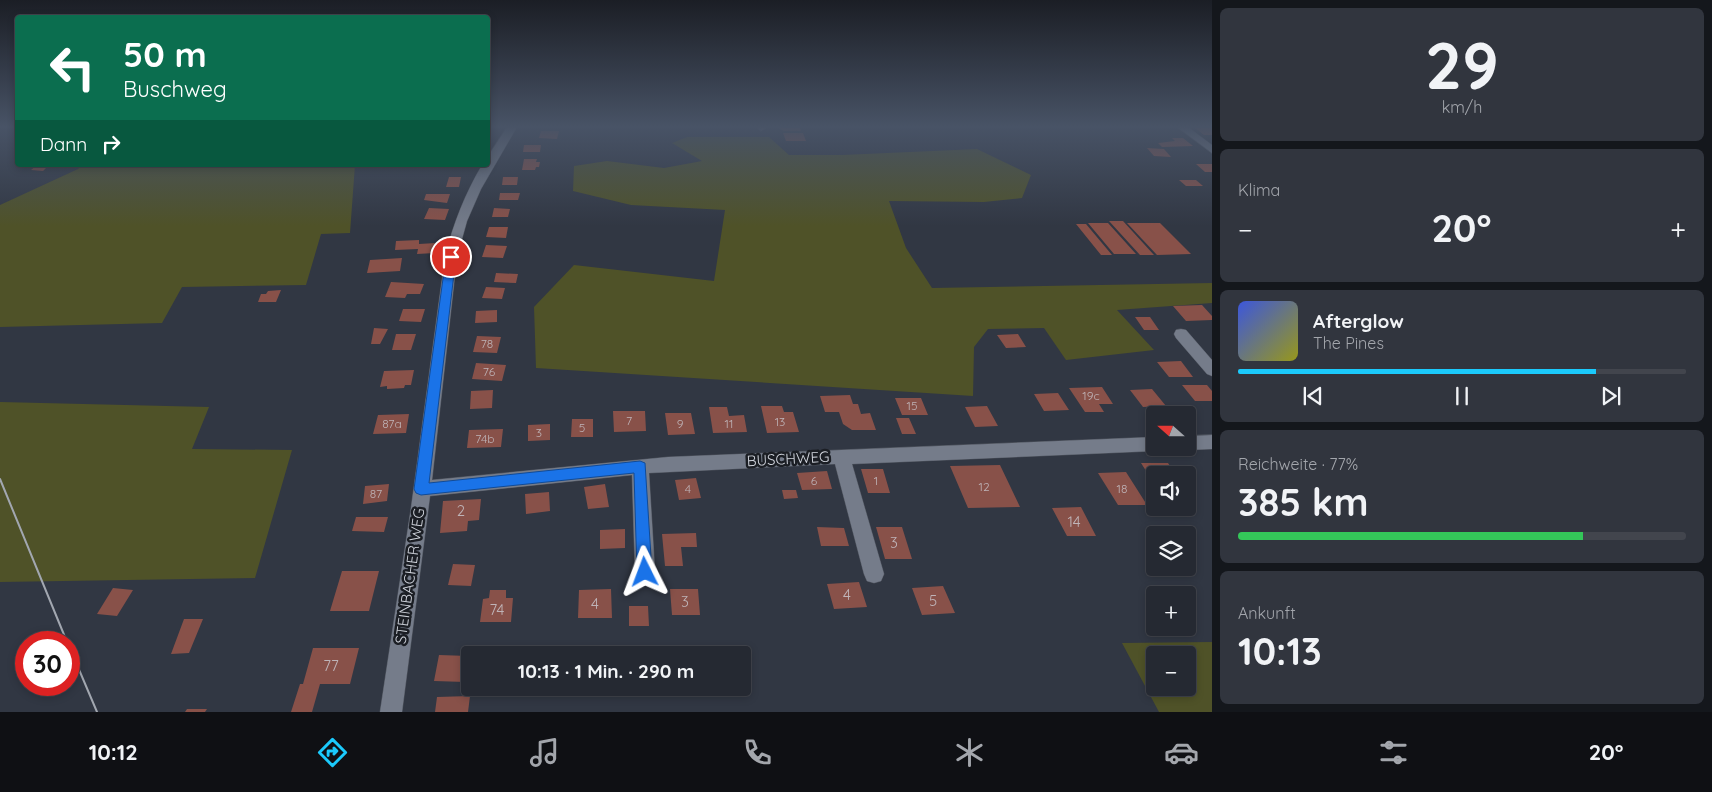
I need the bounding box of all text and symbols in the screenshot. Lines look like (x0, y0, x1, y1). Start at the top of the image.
text: 29 (1425, 24, 1499, 105)
text: 50 m (123, 32, 207, 76)
icon: left (40, 35, 105, 100)
text: Buschweg (123, 75, 227, 103)
text: km/h (1442, 97, 1482, 117)
icon: right (97, 130, 125, 158)
text: Dann (40, 132, 87, 156)
text: Klima (1238, 180, 1280, 200)
text: 20° (1431, 204, 1491, 252)
text: − (1238, 212, 1253, 247)
text: + (1670, 212, 1686, 247)
pin (430, 236, 472, 278)
icon: arrive (437, 243, 465, 271)
text: Afterglow (1313, 309, 1404, 333)
text: The Pines (1313, 333, 1384, 353)
house number: 78 (481, 336, 493, 351)
house number: 76 (483, 364, 496, 379)
icon: previous (1299, 382, 1327, 410)
icon: pause (1448, 382, 1476, 410)
icon: next (1597, 382, 1625, 410)
house number: 19c (1082, 388, 1100, 403)
house number: 15 (907, 398, 917, 413)
north arrow (1146, 406, 1196, 456)
map controls (1146, 406, 1196, 696)
house number: 7 (626, 413, 632, 428)
house number: 13 (775, 414, 785, 429)
house number: 87a (382, 416, 402, 431)
house number: 9 (677, 416, 684, 431)
house number: 11 (725, 416, 733, 431)
house number: 5 (579, 420, 585, 435)
house number: 3 (536, 425, 542, 440)
house number: 74b (475, 431, 495, 446)
street label: BUSCHWEG (746, 447, 830, 470)
text: Reichweite · 77% (1238, 454, 1358, 474)
button: sound (1146, 466, 1196, 516)
house number: 6 (811, 473, 818, 488)
house number: 1 (874, 473, 878, 488)
text: 385 km (1238, 478, 1368, 526)
house number: 12 (978, 479, 990, 494)
house number: 4 (685, 481, 691, 496)
house number: 18 (1117, 481, 1127, 496)
house number: 87 (370, 486, 382, 501)
house number: 2 (457, 501, 465, 520)
street label: STEINBACHER WEG (391, 507, 428, 645)
house number: 14 (1067, 512, 1081, 531)
button: layers (1146, 526, 1196, 576)
house number: 3 (890, 533, 898, 552)
position arrow (618, 545, 670, 597)
house number: 4 (843, 585, 851, 604)
button: + (1146, 586, 1196, 636)
house number: 5 (929, 591, 937, 610)
house number: 3 (681, 592, 689, 611)
house number: 4 (591, 594, 599, 613)
house number: 74 (489, 600, 505, 619)
text: Ankunft (1238, 603, 1296, 623)
text: 10:13 (1238, 627, 1322, 675)
speed limit sign: 30 (15, 631, 80, 696)
button: − (1146, 646, 1196, 696)
house number: 77 (323, 656, 339, 675)
text: 10:13 · 1 Min. · 290 m (518, 659, 694, 683)
icon: directions (315, 735, 350, 770)
icon: music (527, 735, 562, 770)
icon: phone (740, 735, 775, 770)
icon: climate (952, 735, 987, 770)
icon: car (1164, 735, 1199, 770)
icon: filters (1376, 735, 1411, 770)
text: 10:12 (89, 738, 138, 766)
text: 20° (1589, 738, 1623, 766)

